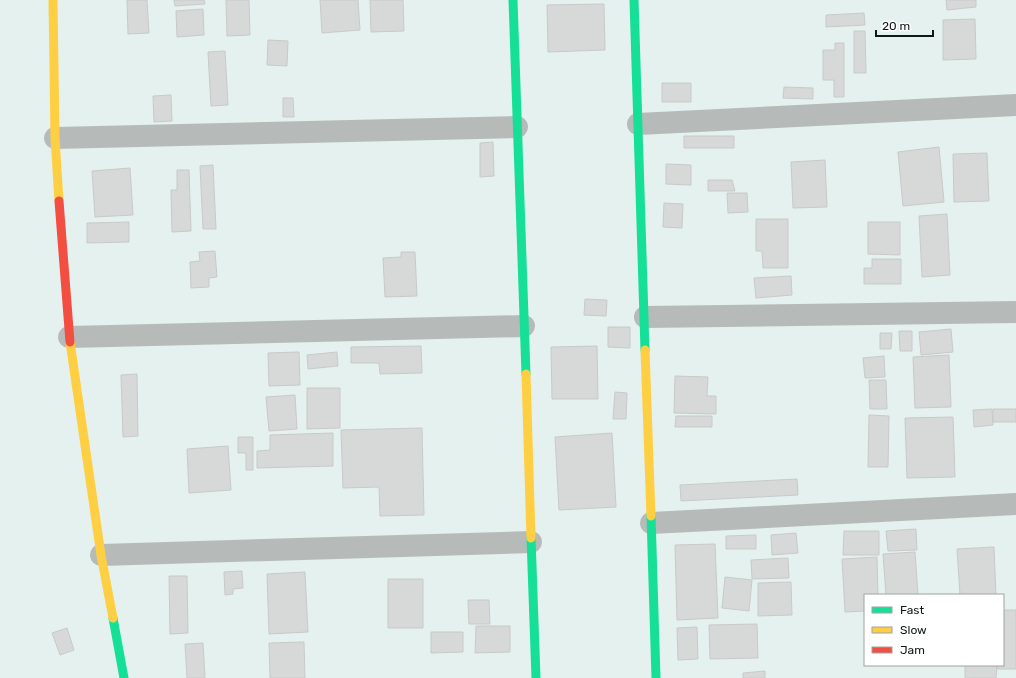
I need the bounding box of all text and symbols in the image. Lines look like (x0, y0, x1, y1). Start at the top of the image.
scale bar (876, 12, 933, 38)
text: 20 m (882, 19, 910, 33)
legend (864, 594, 1004, 666)
text: Fast (900, 603, 924, 617)
text: Slow (900, 623, 927, 637)
text: Jam (900, 643, 925, 657)

